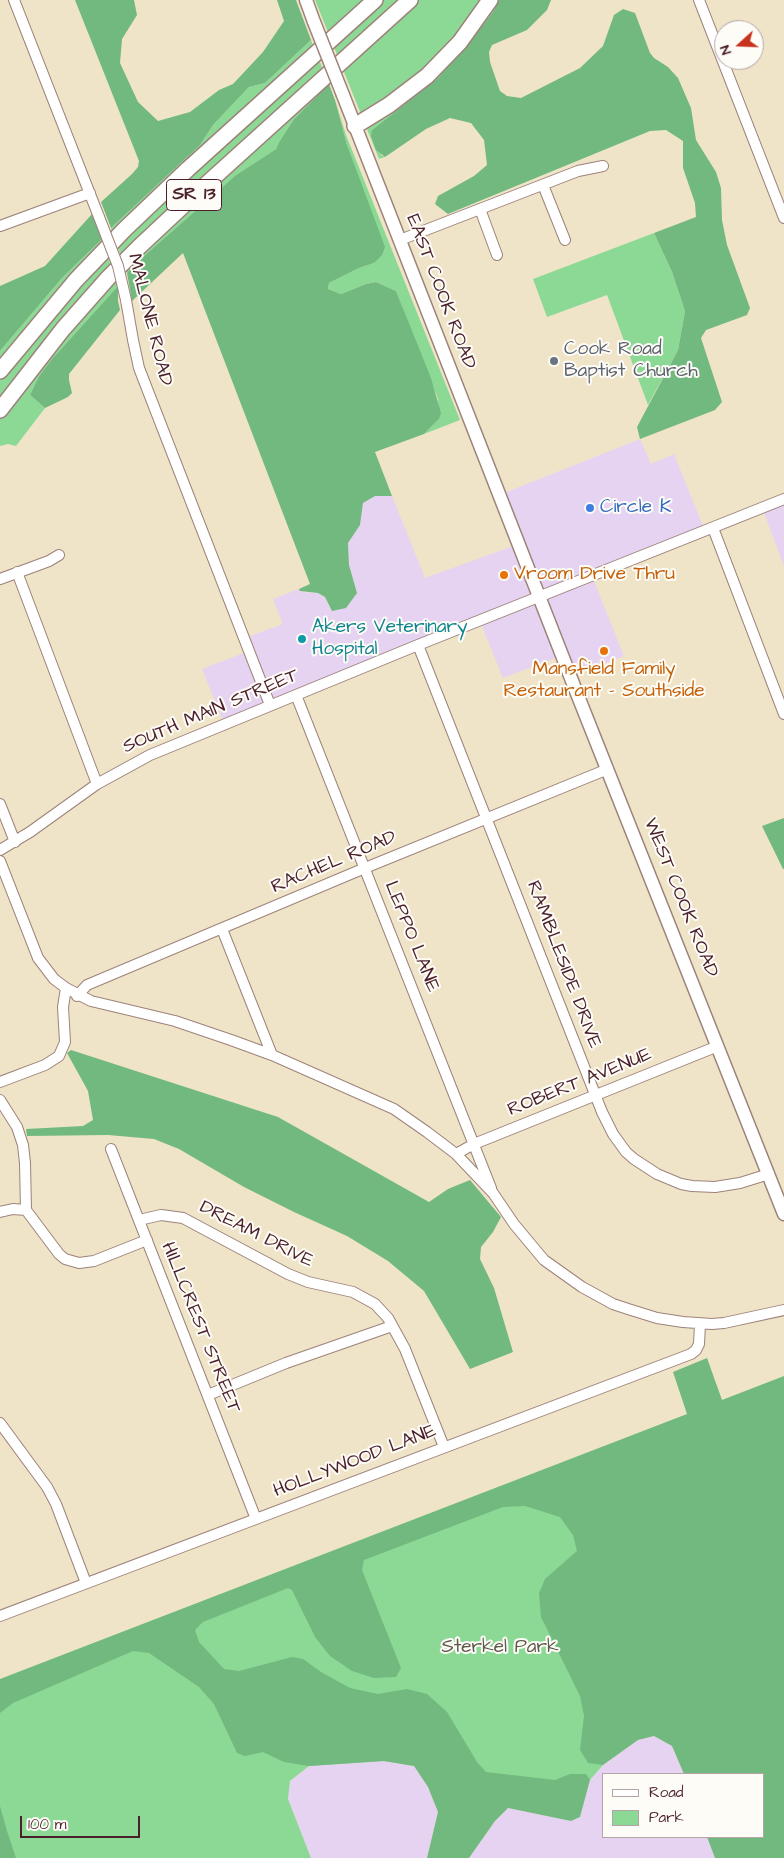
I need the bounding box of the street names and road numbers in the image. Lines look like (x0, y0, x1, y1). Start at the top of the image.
road number: SR 13 (166, 180, 222, 210)
street label: EAST COOK ROAD (400, 211, 480, 373)
street label: MALONE ROAD (122, 252, 176, 388)
street label: SOUTH MAIN STREET (120, 665, 302, 759)
street label: WEST COOK ROAD (638, 815, 722, 981)
street label: RACHEL ROAD (268, 826, 400, 900)
street label: LEPPO LANE (378, 878, 444, 996)
street label: RAMBLESIDE DRIVE (521, 878, 605, 1052)
street label: ROBERT AVENUE (505, 1044, 655, 1122)
street label: DREAM DRIVE (195, 1197, 317, 1273)
street label: HILLCREST STREET (155, 1239, 245, 1417)
street label: HOLLYWOOD LANE (270, 1420, 440, 1504)

